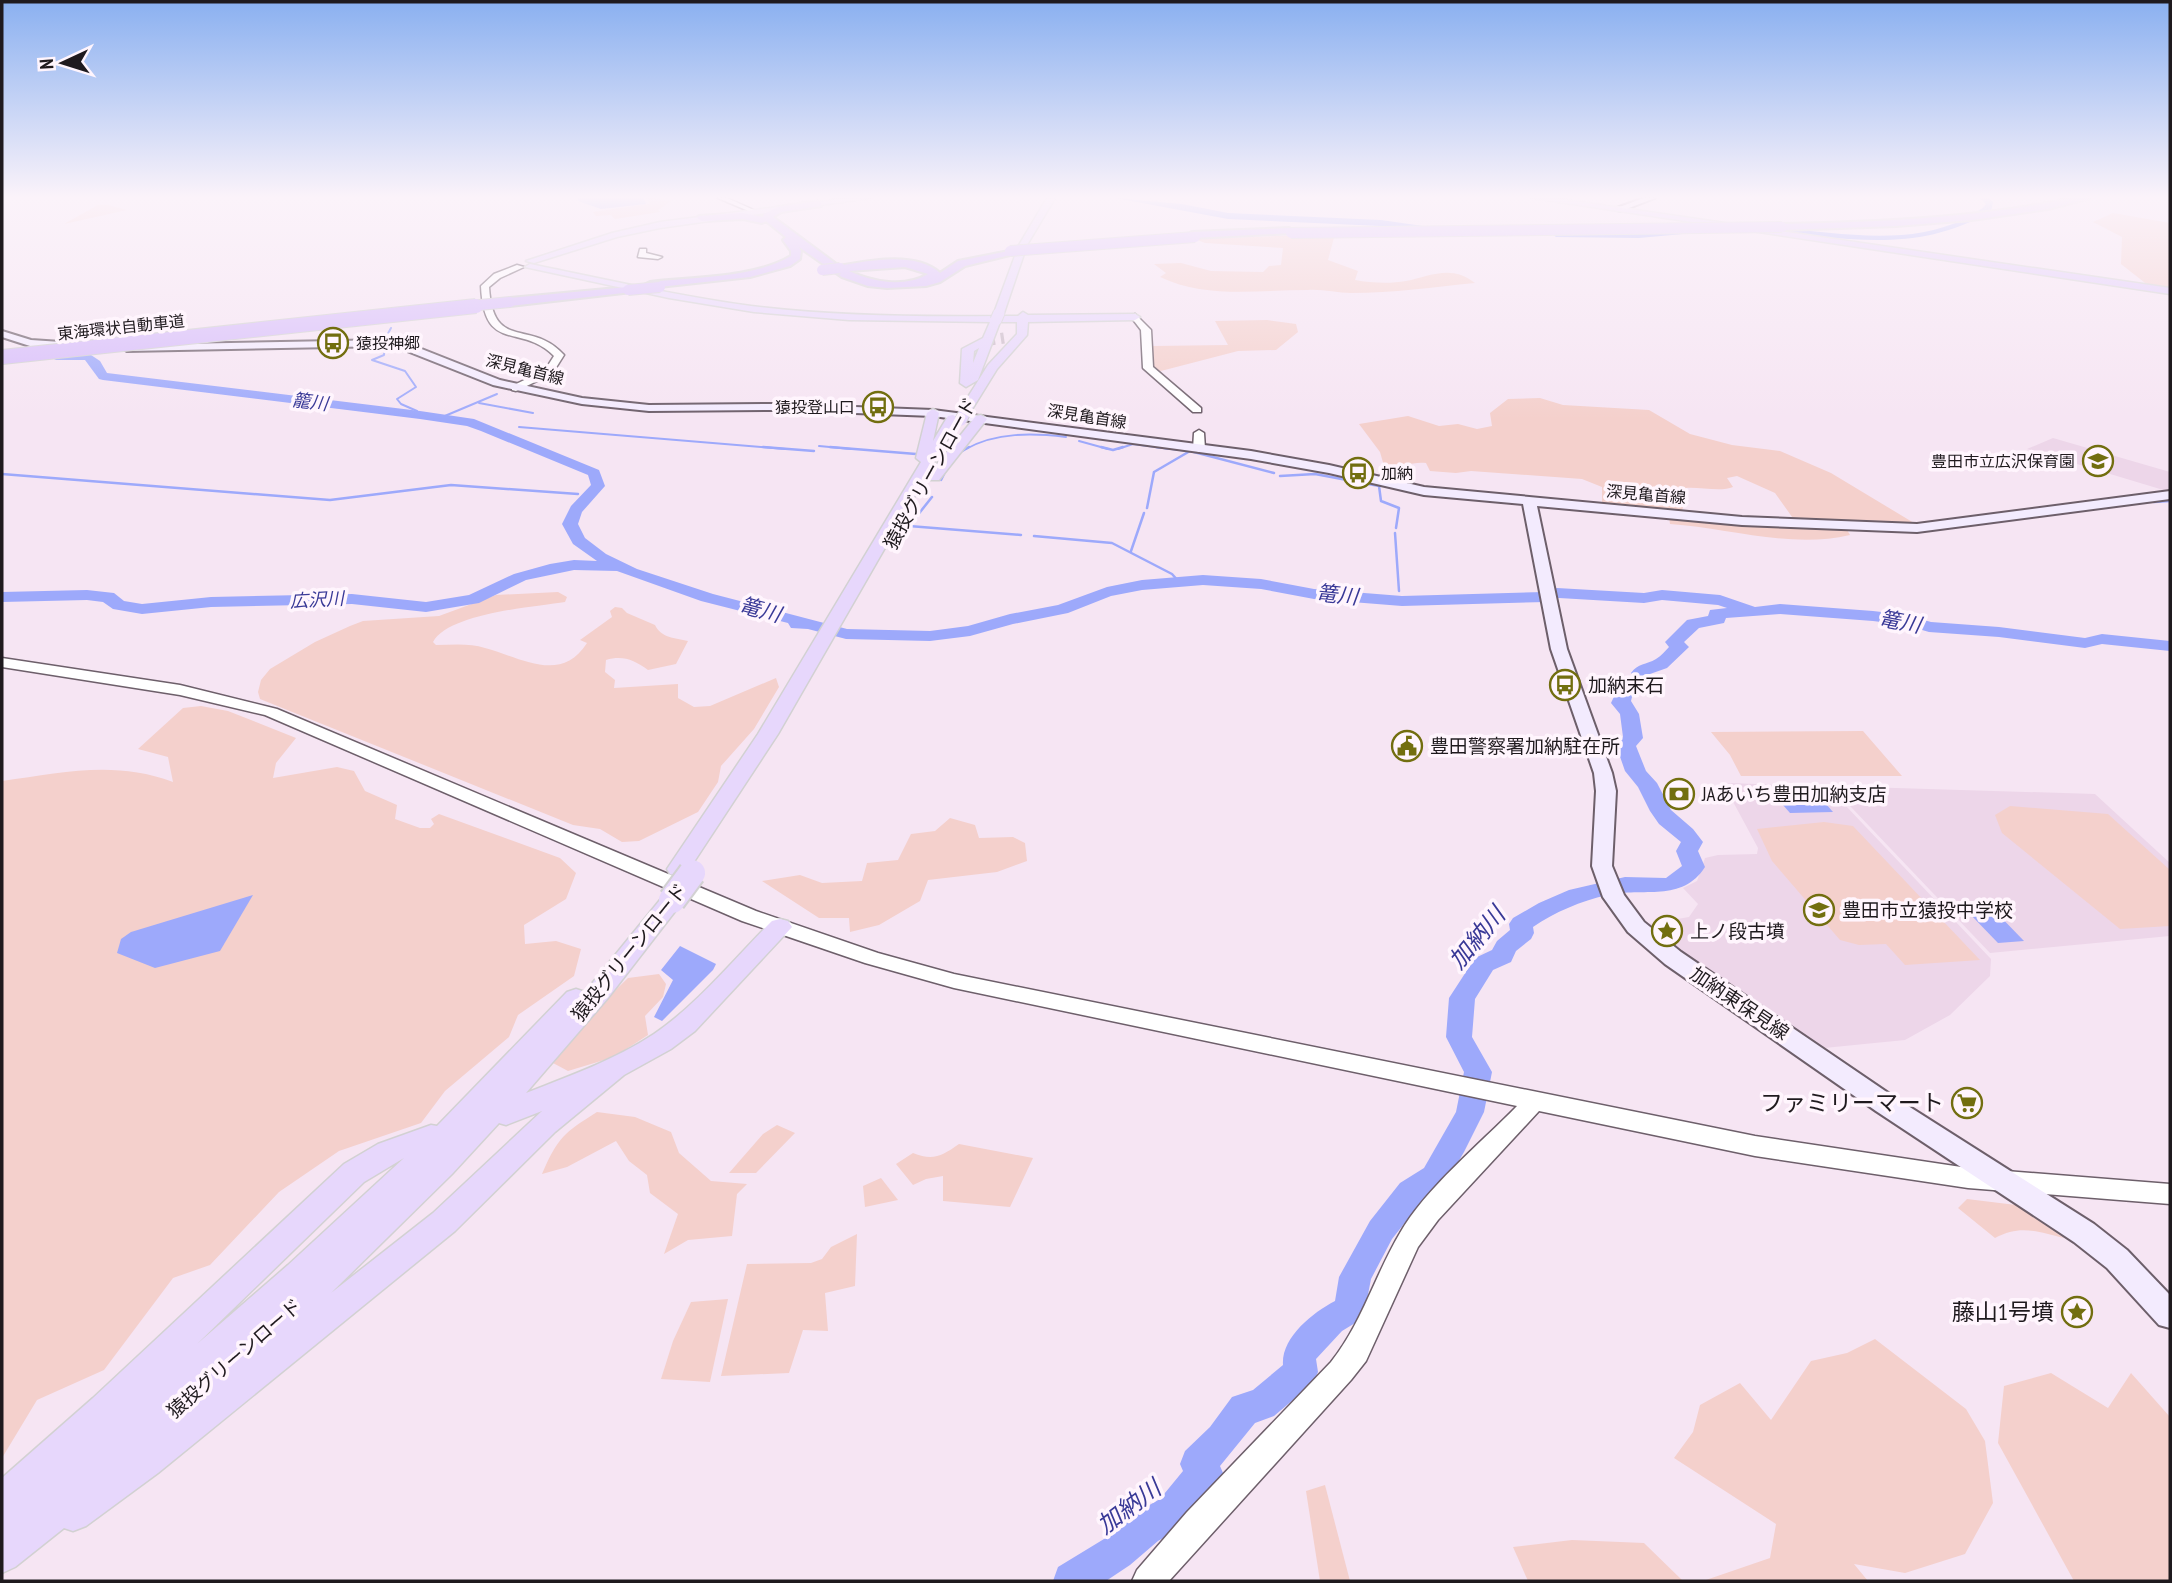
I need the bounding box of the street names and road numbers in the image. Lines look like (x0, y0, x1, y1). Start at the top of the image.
street label: 東海環状自動車道 (56, 310, 186, 344)
street label: 深見亀首線 (484, 350, 566, 388)
street label: 猿投グリーンロード (878, 393, 982, 553)
street label: 深見亀首線 (1046, 400, 1128, 432)
street label: 深見亀首線 (1605, 481, 1687, 507)
street label: 猿投グリーンロード (566, 878, 692, 1026)
street label: 加納東保見線 (1686, 961, 1794, 1045)
street label: 猿投グリーンロード (162, 1293, 306, 1423)

